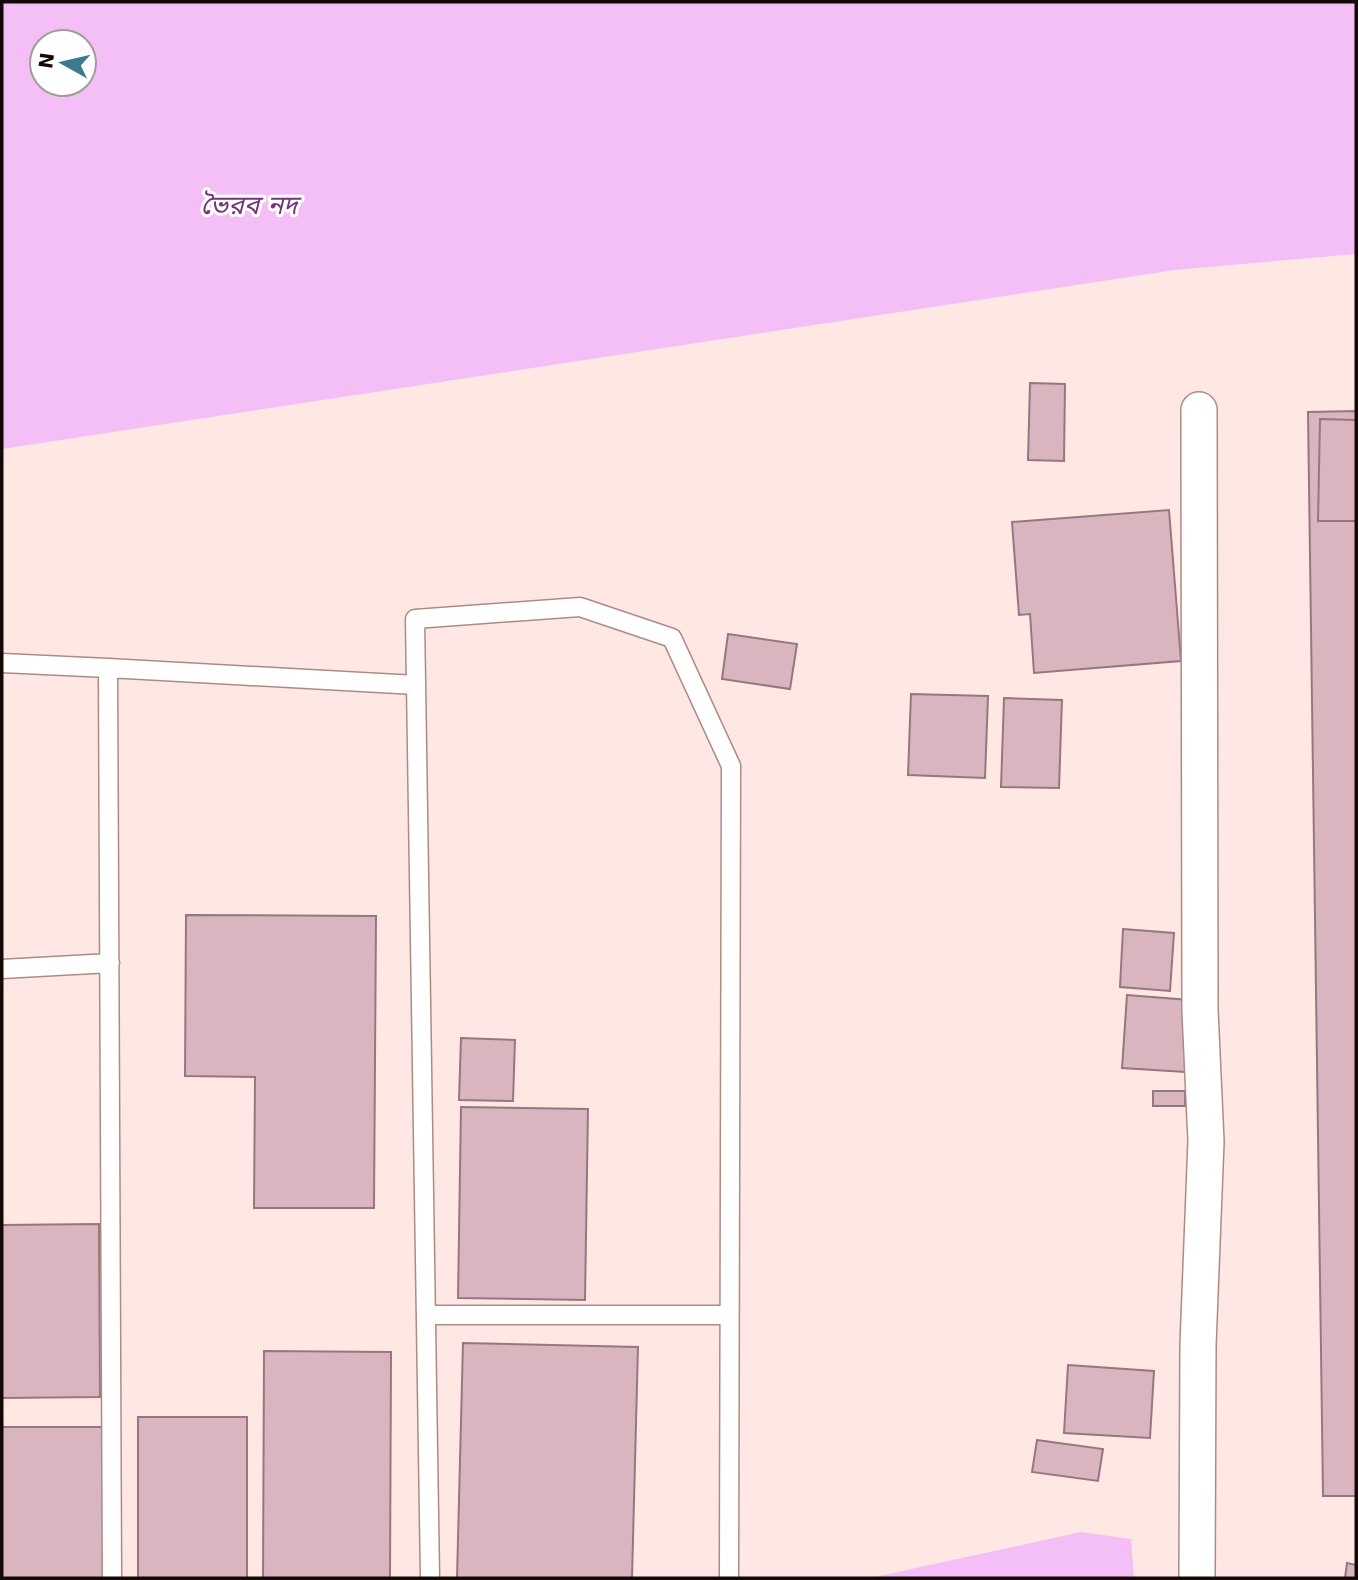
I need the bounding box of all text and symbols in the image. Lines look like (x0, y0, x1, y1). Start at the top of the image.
north arrow (28, 28, 98, 98)
text: N (34, 51, 58, 70)
water label: ভৈরব নদ (201, 190, 302, 220)

